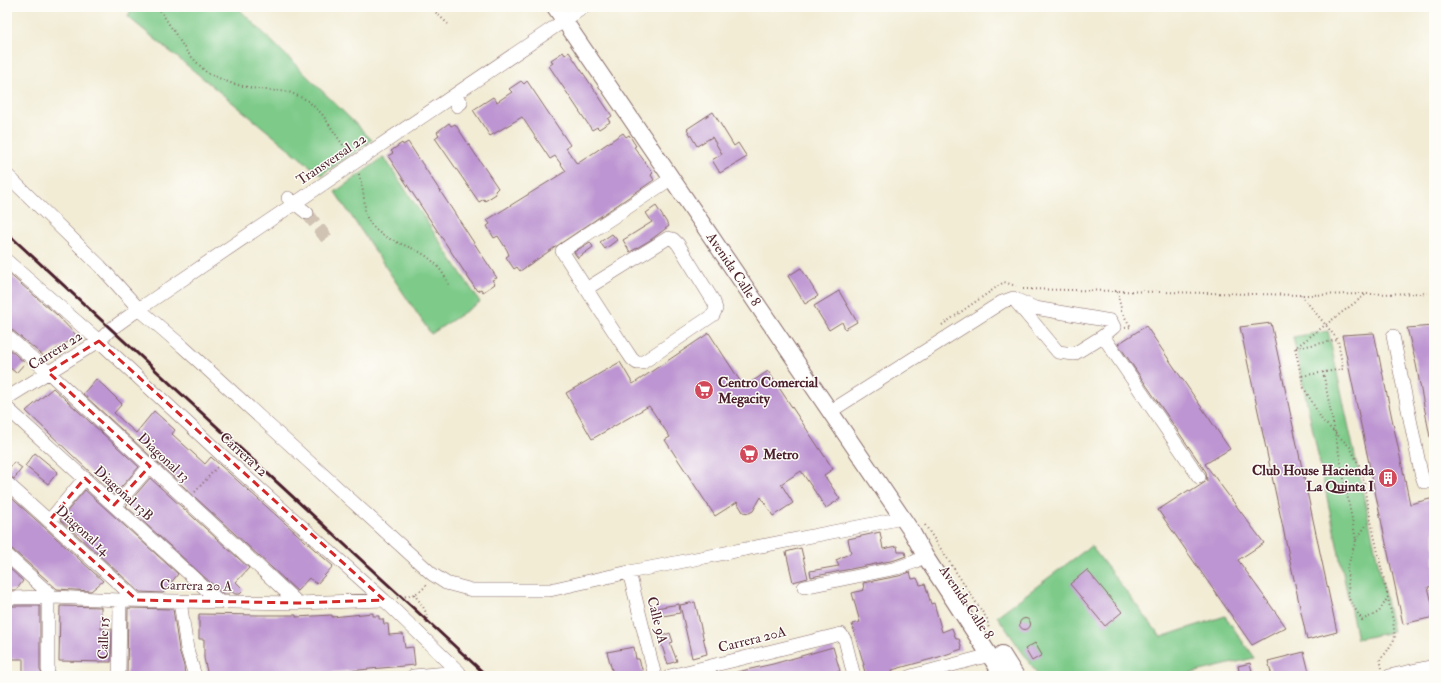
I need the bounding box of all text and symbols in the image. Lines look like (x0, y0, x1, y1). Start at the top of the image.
street label: Transversal 22 (293, 130, 369, 189)
street label: Avenida Calle 8 (702, 228, 765, 310)
street label: Carrera 22 (25, 327, 85, 374)
place label: Centro Comercial Megacity (717, 374, 819, 408)
supermarket icon: Centro Comercial Megacity (693, 379, 715, 401)
street label: Diagonal 13 (134, 429, 193, 486)
street label: Carrera 12 (216, 429, 271, 480)
supermarket icon: Metro (738, 443, 760, 465)
place label: Metro (762, 446, 799, 463)
street label: Diagonal 13B (91, 462, 157, 524)
place label: Club House Hacienda La Quinta I (1252, 462, 1375, 495)
building icon: Club House Hacienda La Quinta I (1377, 467, 1399, 489)
street label: Diagonal 14 (52, 502, 114, 560)
street label: Avenida Calle 8 (935, 561, 998, 643)
street label: Carrera 20 A (160, 576, 232, 595)
street label: Calle 9A (643, 595, 672, 646)
street label: Calle 15 (95, 616, 112, 660)
street label: Carrera 20A (716, 623, 788, 656)

